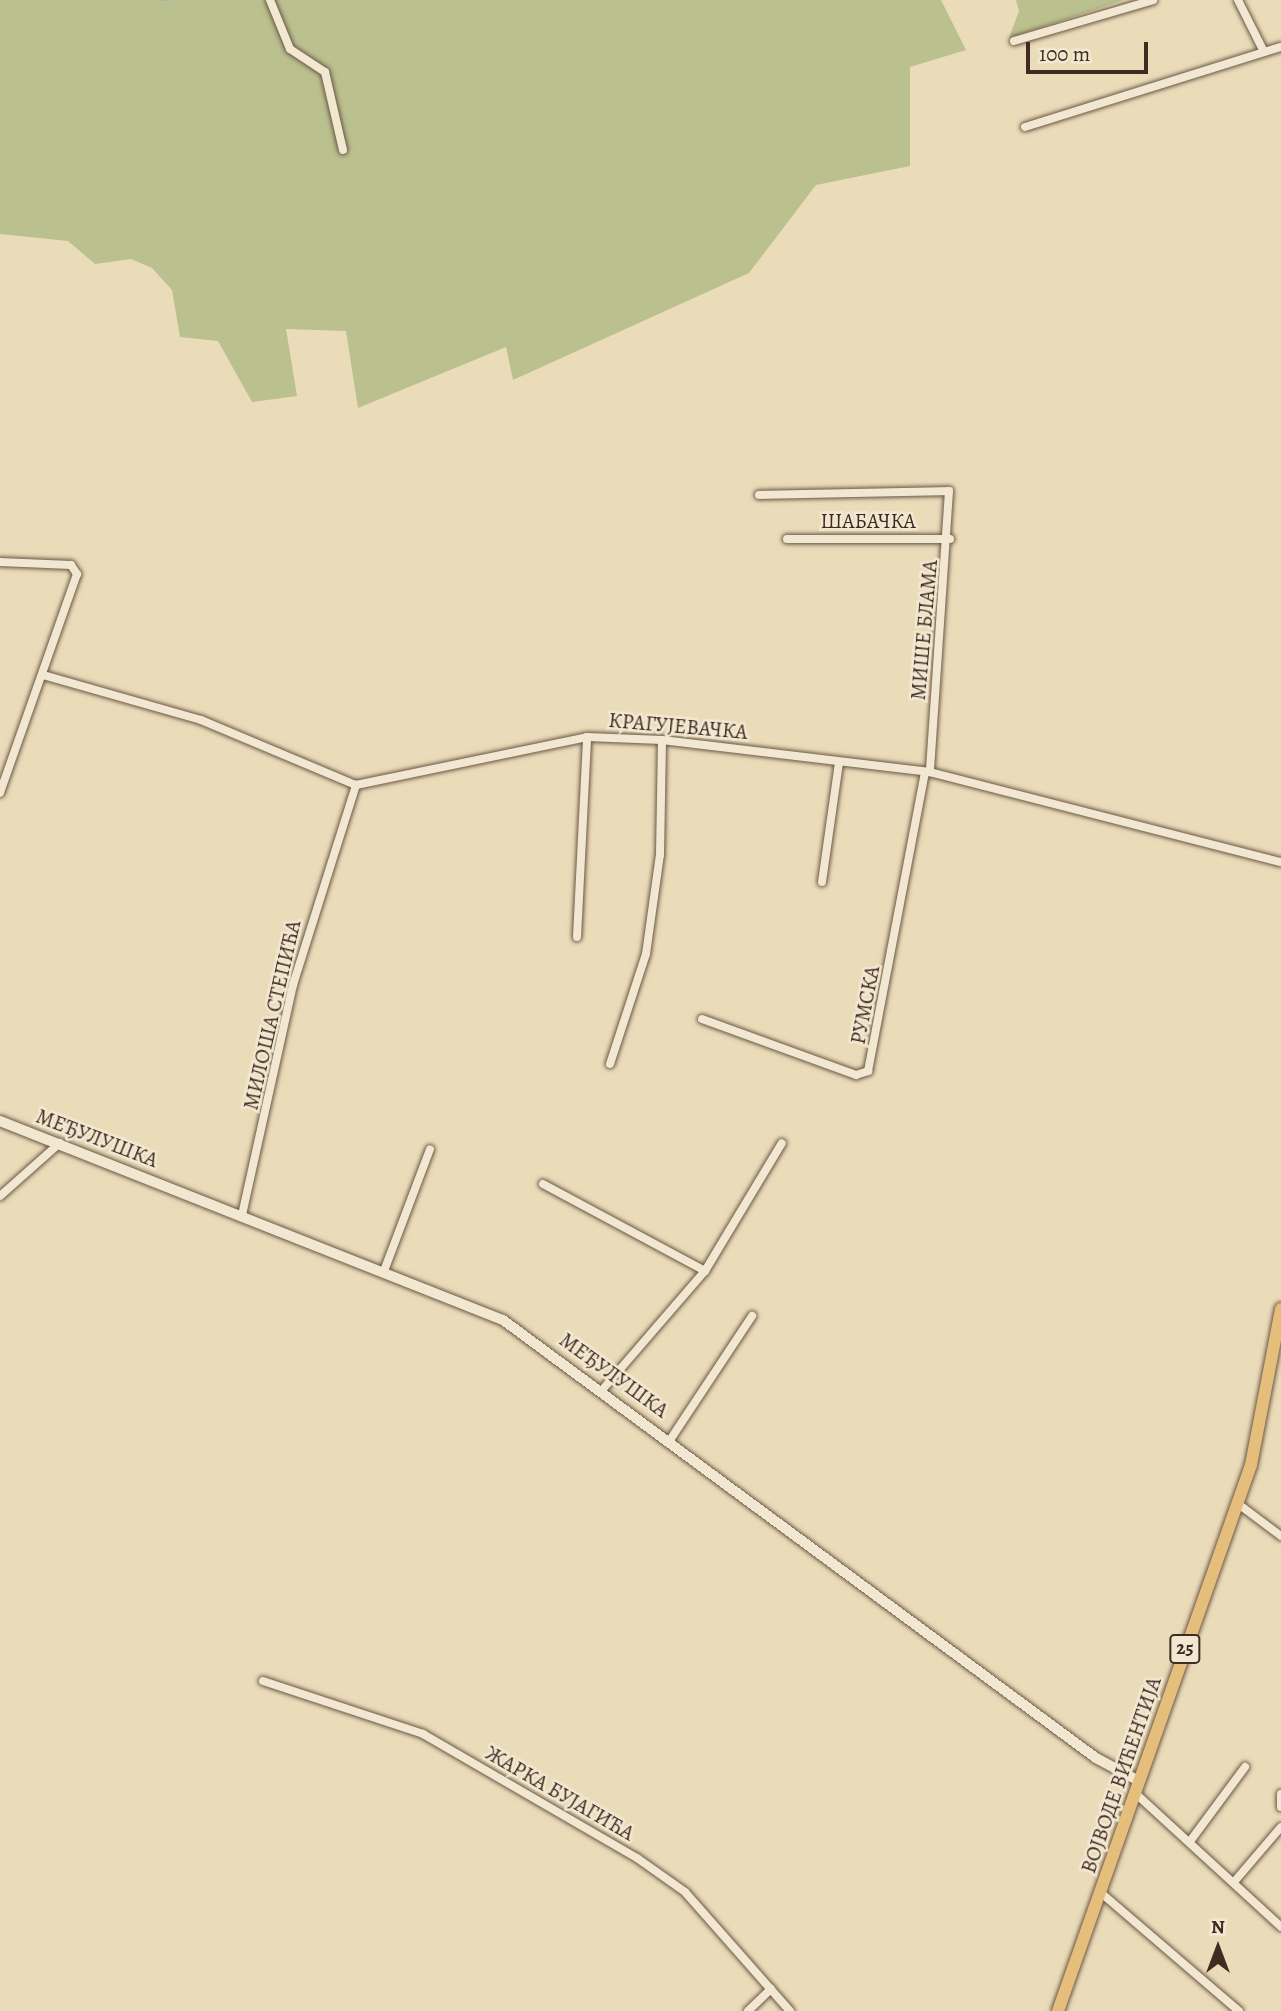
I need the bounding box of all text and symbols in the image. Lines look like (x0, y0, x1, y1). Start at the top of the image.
scale bar (1029, 28, 1152, 72)
text: 100 m (1039, 40, 1090, 68)
street label: ШАБАЧКА (820, 508, 916, 534)
street label: МИШЕ БЛАМА (905, 559, 943, 701)
street label: КРАГУЈЕВАЧКА (607, 707, 749, 745)
street label: МИЛОША СТЕПИЋА (238, 918, 306, 1112)
street label: РУМСКА (845, 964, 885, 1046)
street label: МЕЂУЛУШКА (33, 1103, 161, 1173)
street label: МЕЂУЛУШКА (555, 1327, 673, 1423)
road number: 25 (1169, 1634, 1201, 1665)
street label: ВОЈВОДЕ ВИЋЕНТИЈА (1076, 1673, 1166, 1877)
street label: ЖАРКА БУЈАГИЋА (481, 1740, 639, 1846)
north arrow (1183, 1913, 1253, 1983)
text: N (1211, 1914, 1225, 1940)

